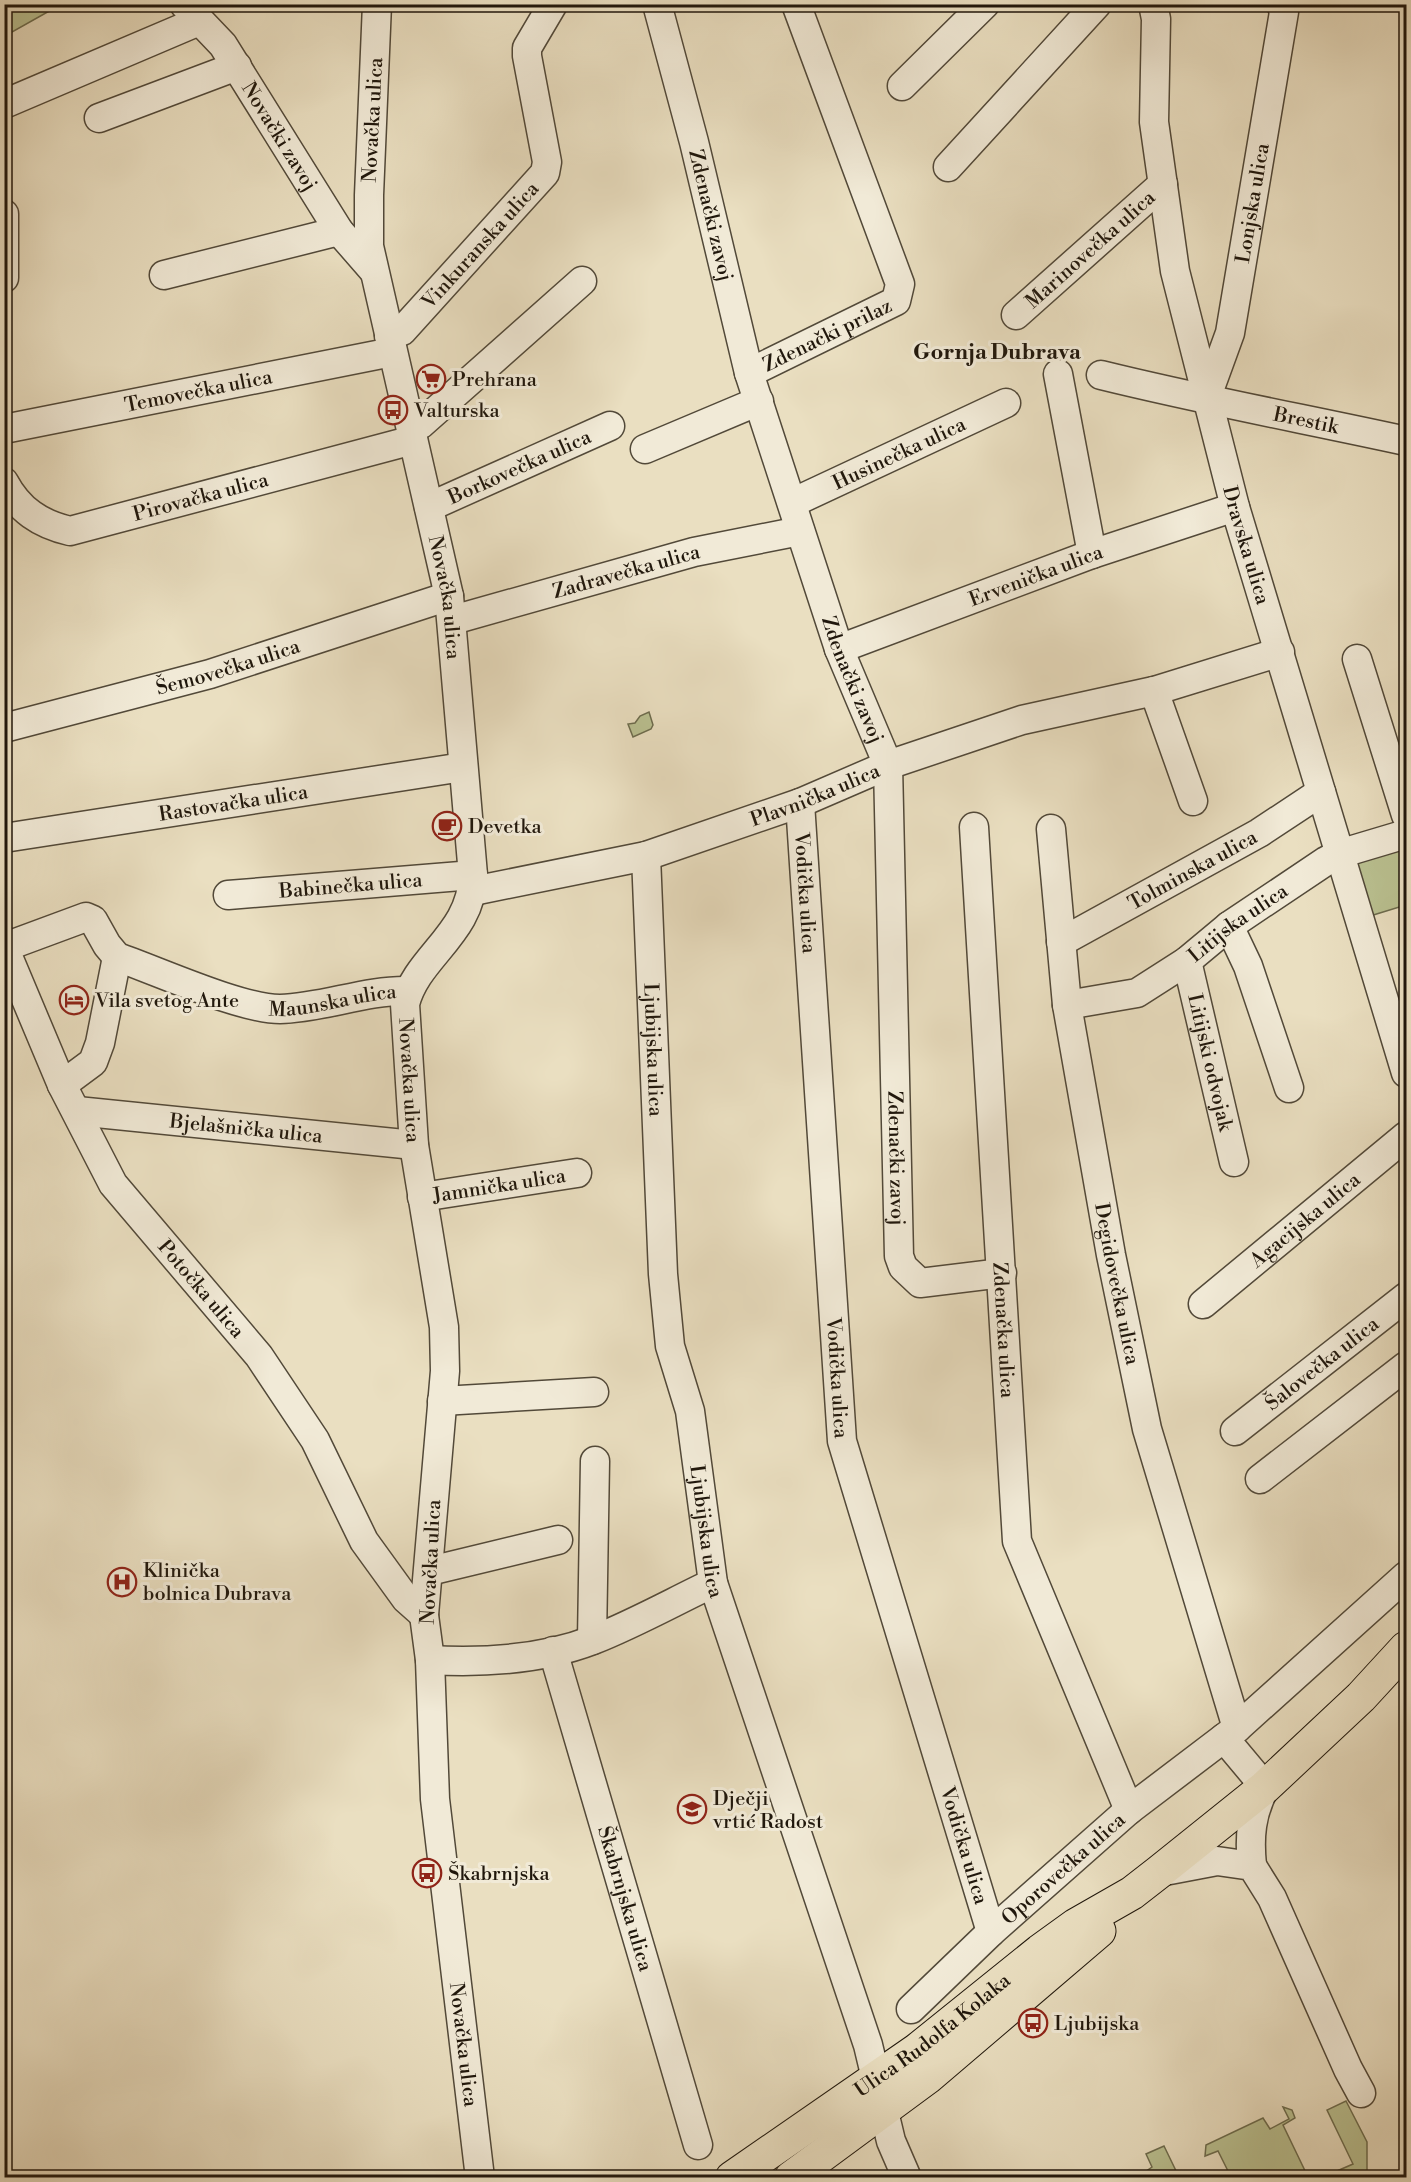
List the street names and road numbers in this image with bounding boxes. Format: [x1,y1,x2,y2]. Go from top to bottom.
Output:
street label: Novačka ulica [358,56,389,183]
street label: Novački zavoj [235,78,322,196]
street label: Lonjska ulica [1231,141,1276,265]
street label: Zdenački zavoj [682,147,738,284]
street label: Vinkuranska ulica [416,176,546,316]
street label: Marinovečka ulica [1021,185,1162,315]
street label: Zdenački prilaz [759,294,896,378]
street label: Temovečka ulica [122,365,275,419]
street label: Brestik [1270,402,1342,441]
street label: Husinečka ulica [829,412,971,496]
street label: Borkovečka ulica [444,425,596,511]
street label: Pirovačka ulica [130,468,272,528]
street label: Dravska ulica [1216,483,1275,608]
street label: Novačka ulica [422,533,465,661]
street label: Zadravečka ulica [550,540,703,605]
street label: Ervenička ulica [966,540,1107,613]
street label: Zdenački zavoj [815,613,888,747]
street label: Šemovečka ulica [153,634,304,702]
street label: Plavnička ulica [747,759,885,833]
street label: Rastovačka ulica [157,780,311,828]
street label: Tolminska ulica [1124,825,1263,917]
street label: Vodička ulica [788,831,821,955]
street label: Babinečka ulica [277,868,424,905]
street label: Litijska ulica [1184,879,1294,969]
street label: Maunska ulica [268,980,398,1023]
street label: Ljubijska ulica [637,983,668,1118]
street label: Litijski odvojak [1181,991,1238,1135]
street label: Novačka ulica [392,1017,425,1144]
street label: Zdenački zavoj [881,1091,909,1226]
street label: Bjelašnička ulica [167,1109,325,1150]
street label: Jamnička ulica [430,1164,568,1209]
street label: Agacijska ulica [1245,1167,1367,1275]
street label: Degidovečka ulica [1088,1201,1145,1368]
street label: Potočka ulica [152,1235,250,1344]
street label: Zdenačka ulica [986,1261,1019,1400]
street label: Šalovečka ulica [1260,1311,1385,1417]
street label: Vodička ulica [820,1315,853,1440]
street label: Ljubijska ulica [683,1463,728,1602]
street label: Novačka ulica [416,1498,447,1625]
street label: Vodička ulica [933,1783,993,1908]
street label: Oporovečka ulica [997,1808,1132,1931]
street label: Škabrnjska ulica [591,1823,658,1975]
street label: Ulica Rudolfa Kolaka [850,1968,1017,2104]
street label: Novačka ulica [443,1981,483,2109]

